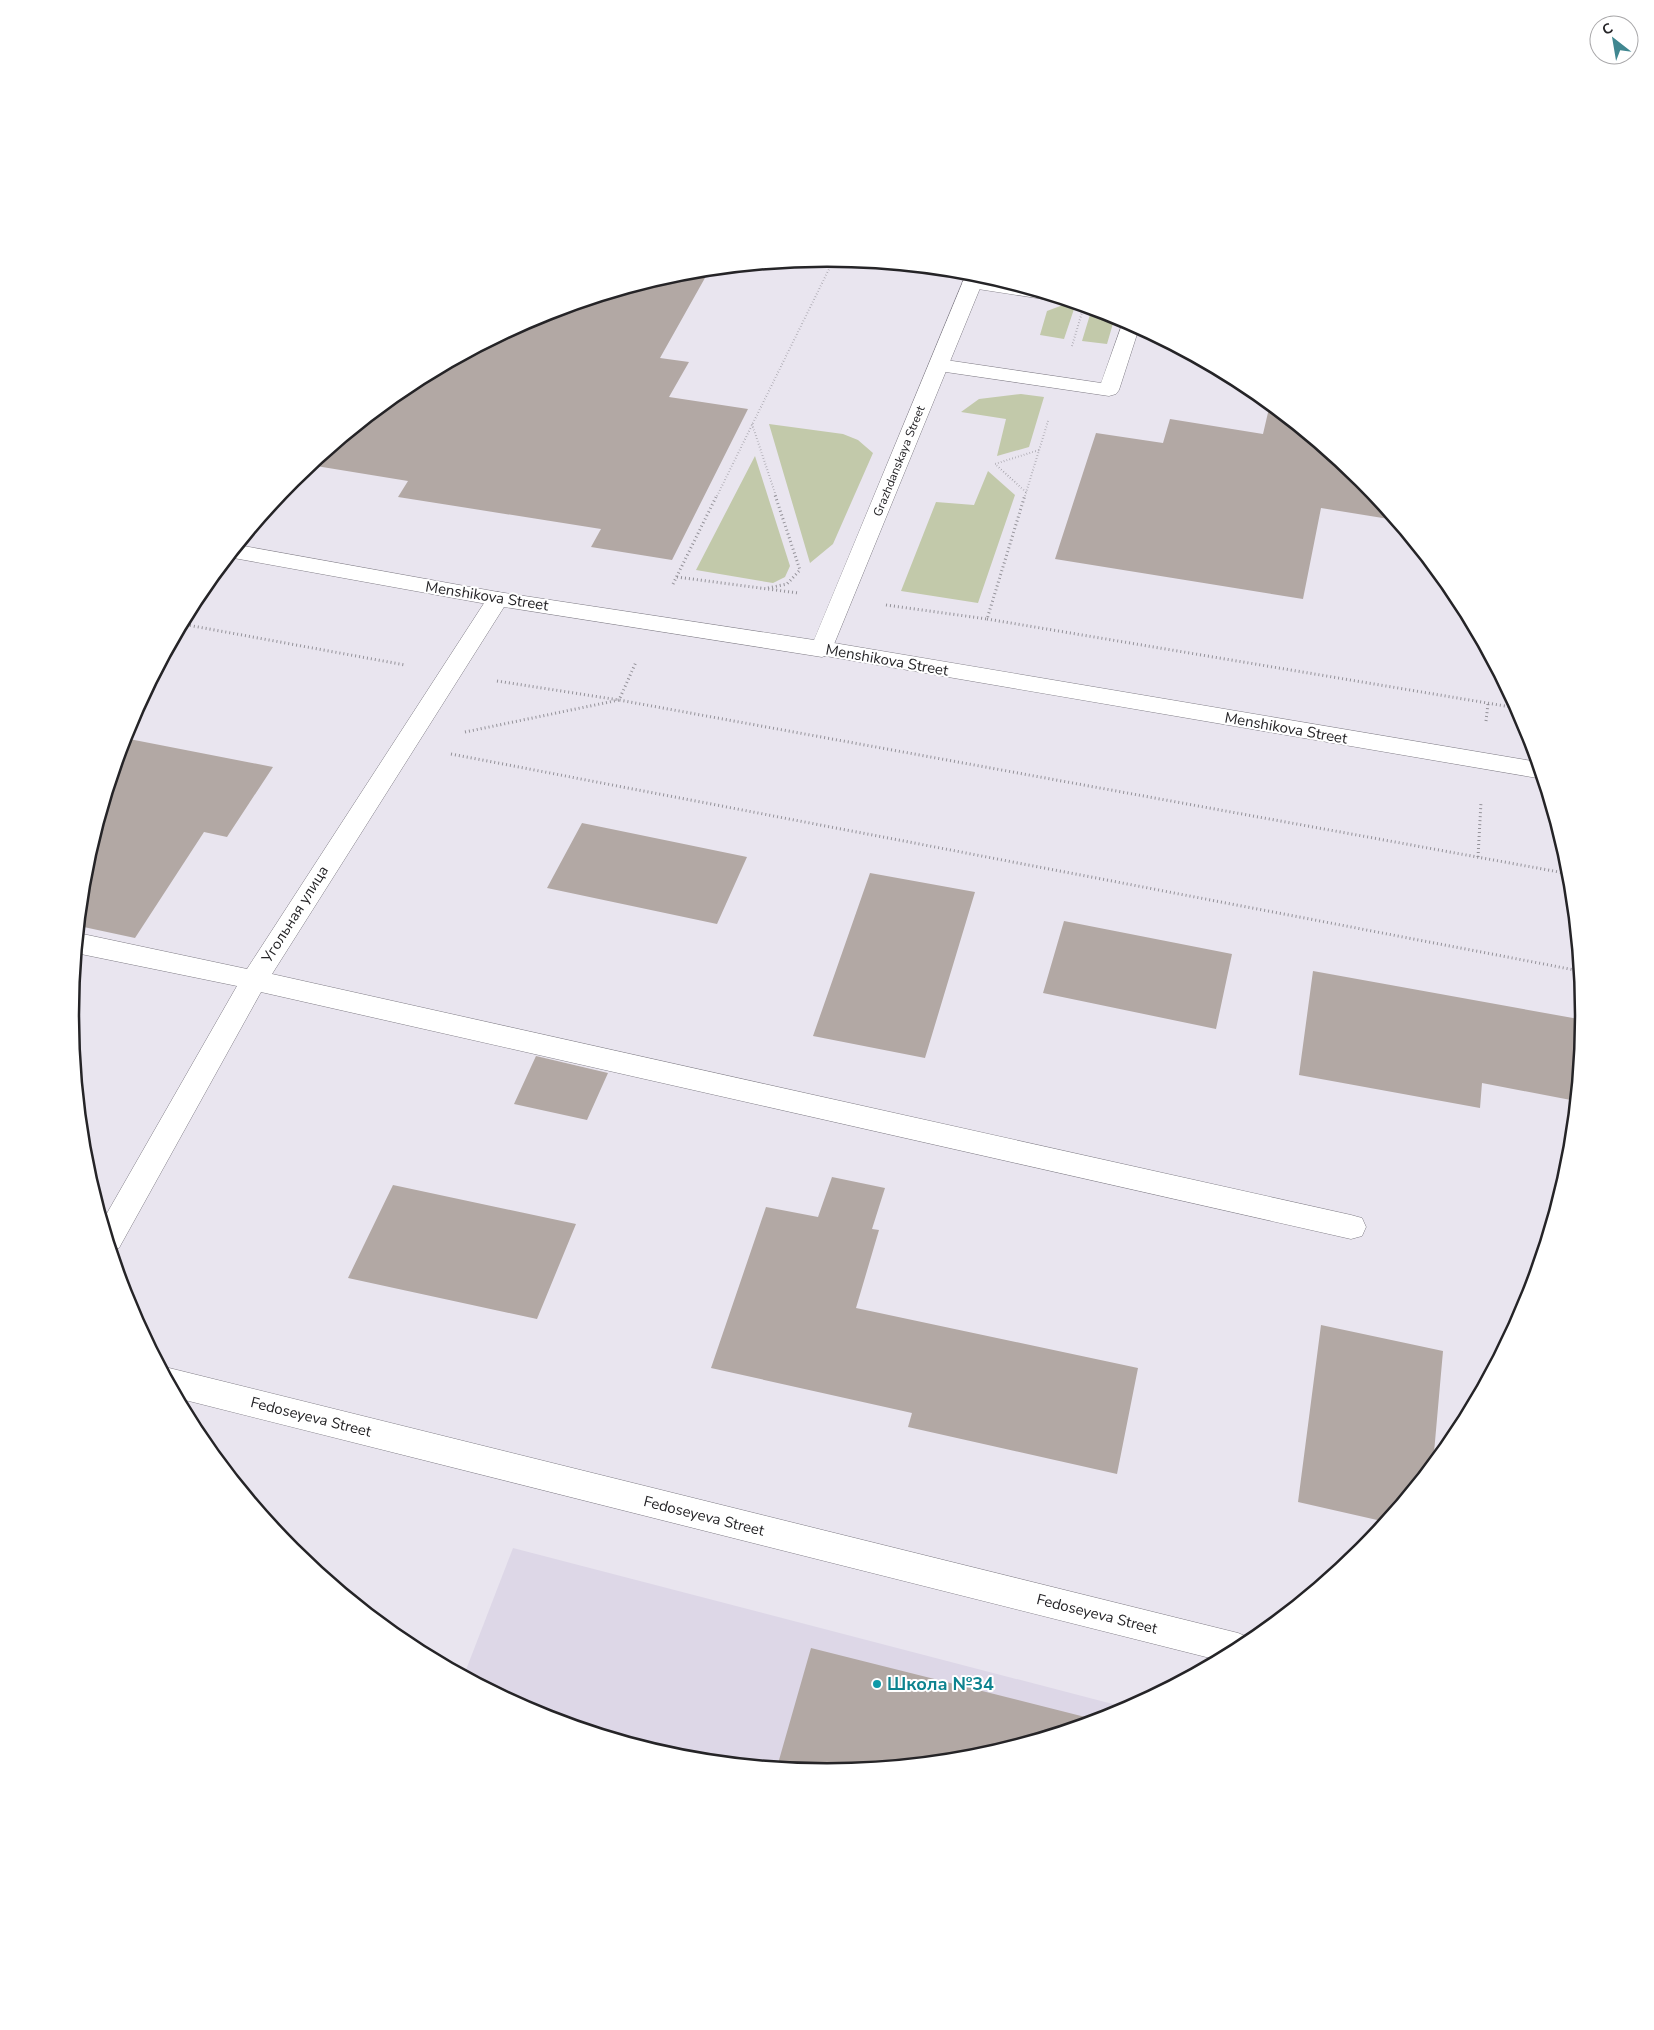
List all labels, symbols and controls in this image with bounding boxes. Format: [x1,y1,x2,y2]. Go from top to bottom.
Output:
north arrow [1589,15,1639,65]
text: С [1599,18,1617,40]
street label: Grazhdanskaya Street [869,403,929,519]
street label: Menshikova Street [424,576,551,616]
street label: Menshikova Street [824,639,951,681]
street label: Menshikova Street [1223,707,1350,749]
street label: Угольная улица [257,862,333,967]
street label: Fedoseyeva Street [248,1392,374,1442]
street label: Fedoseyeva Street [641,1491,767,1541]
street label: Fedoseyeva Street [1034,1589,1160,1639]
place label: Школа №34 [887,1672,994,1696]
marker: Школа №34 [871,1678,883,1690]

